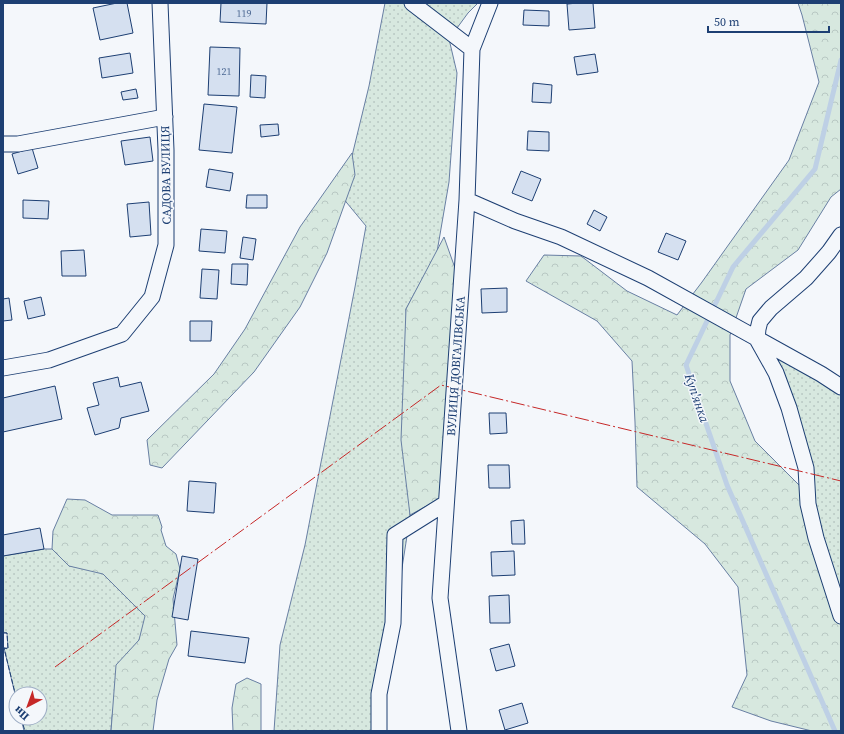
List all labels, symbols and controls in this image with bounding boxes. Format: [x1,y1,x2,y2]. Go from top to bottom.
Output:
house number: 119 [237,7,252,20]
scale bar [708,8,829,34]
text: 50 m [714,14,740,30]
house number: 121 [217,65,232,78]
street label: САДОВА ВУЛИЦЯ [157,125,175,225]
street label: ВУЛИЦЯ ДОВГАЛІВСЬКА [443,296,469,436]
water label: Куп'янка [680,370,713,425]
north arrow [8,686,48,726]
text: Пн [11,702,32,724]

